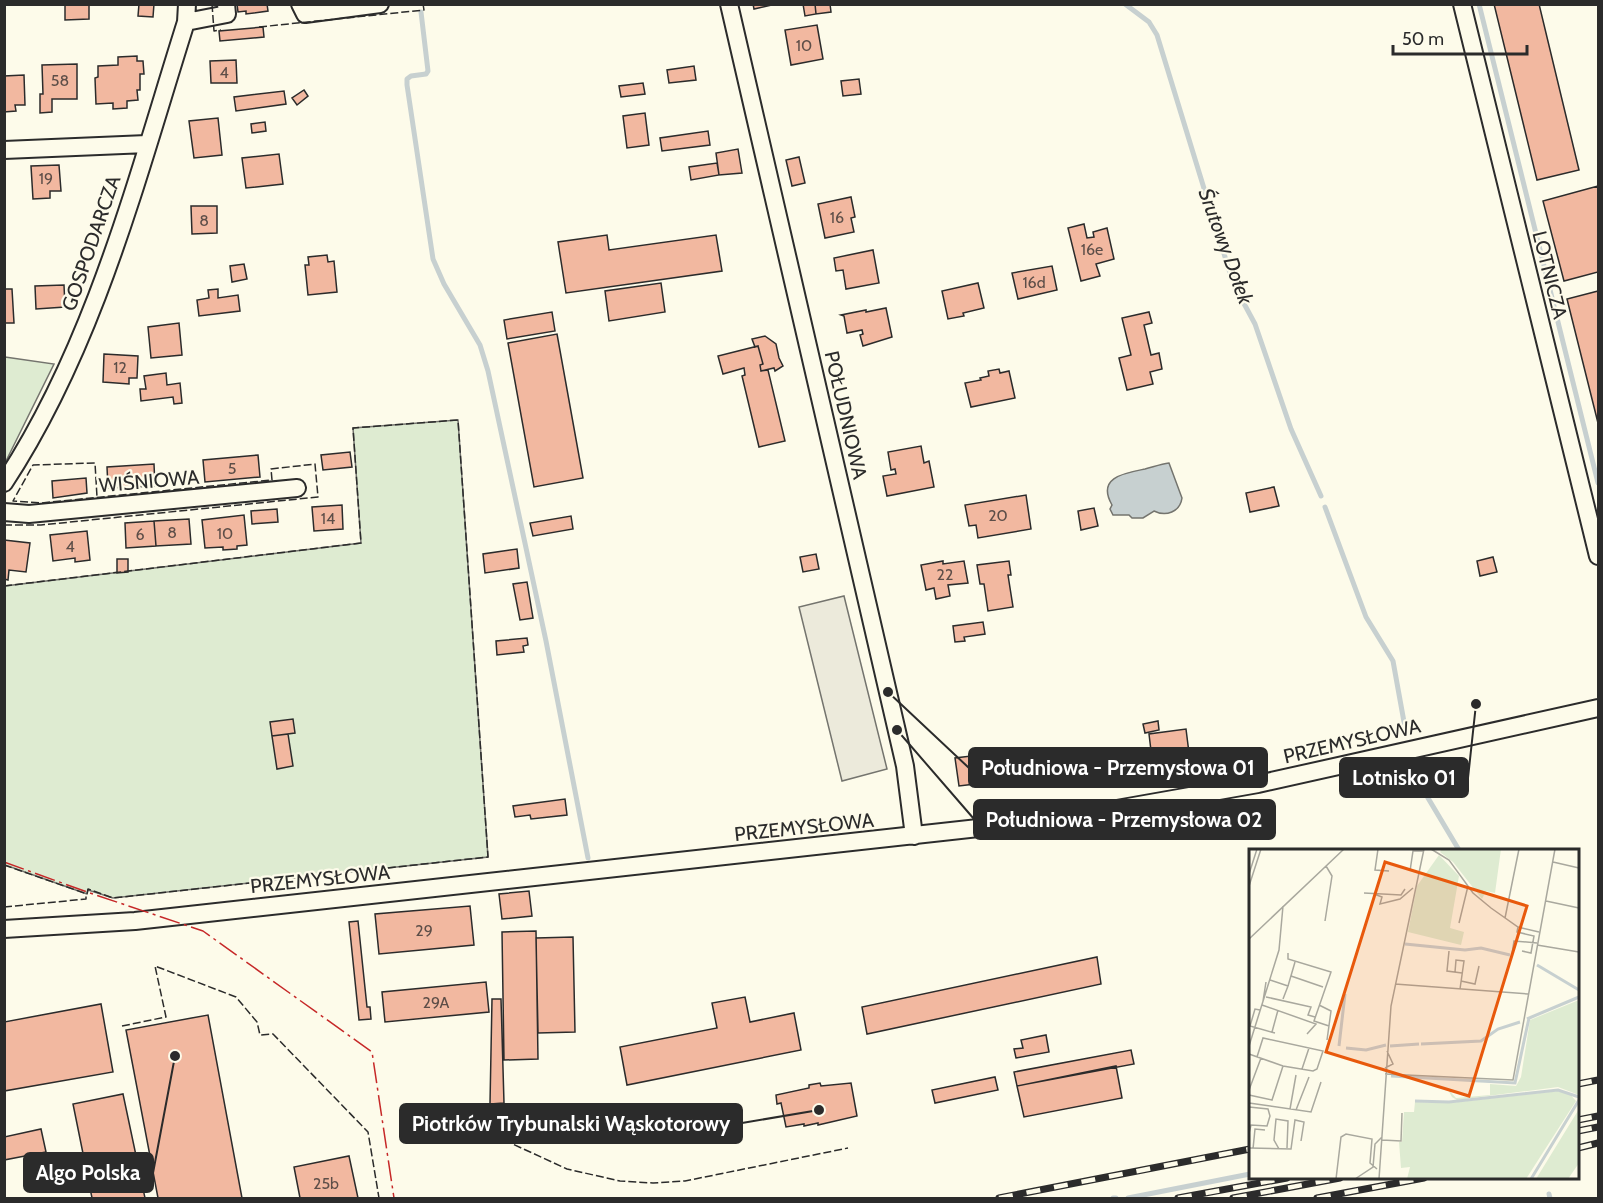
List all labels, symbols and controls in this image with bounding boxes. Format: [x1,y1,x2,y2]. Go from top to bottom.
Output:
scale bar [1393,18,1526,56]
text: 50 m [1402,28,1444,50]
house number: 10 [796,36,812,55]
house number: 4 [219,63,229,82]
house number: 58 [51,71,69,90]
house number: 19 [39,169,53,188]
street label: GOSPODARCZA [57,171,126,314]
water label: Śrutowy Dołek [1193,185,1259,308]
house number: 16 [830,208,844,227]
house number: 8 [199,211,209,230]
street label: LOTNICZA [1527,228,1573,322]
house number: 16e [1081,240,1103,259]
house number: 16d [1022,273,1046,292]
street label: POŁUDNIOWA [820,349,873,482]
house number: 12 [113,358,127,377]
house number: 5 [228,459,236,478]
street label: WIŚNIOWA [98,465,201,497]
house number: 20 [988,506,1008,525]
house number: 14 [321,509,335,528]
house number: 8 [167,523,177,542]
house number: 10 [217,524,233,543]
house number: 6 [135,525,145,544]
house number: 4 [65,537,75,556]
house number: 22 [937,565,953,584]
street label: PRZEMYSŁOWA [1281,713,1424,768]
callout: Południowa - Przemysłowa 01 [969,748,1267,787]
text: Południowa - Przemysłowa 01 [981,755,1255,780]
callout: Lotnisko 01 [1340,758,1468,797]
text: Lotnisko 01 [1352,765,1456,790]
callout: Południowa - Przemysłowa 02 [974,800,1275,839]
text: Południowa - Przemysłowa 02 [986,807,1262,832]
street label: PRZEMYSŁOWA [733,808,876,846]
inset map [1249,849,1579,1179]
street label: PRZEMYSŁOWA [249,860,392,898]
house number: 29 [415,921,433,940]
house number: 29A [423,993,450,1012]
callout: Piotrków Trybunalski Wąskotorowy [400,1104,742,1143]
text: Piotrków Trybunalski Wąskotorowy [412,1111,731,1136]
callout: Algo Polska [24,1153,153,1192]
text: Algo Polska [36,1160,141,1185]
house number: 25b [313,1174,339,1193]

